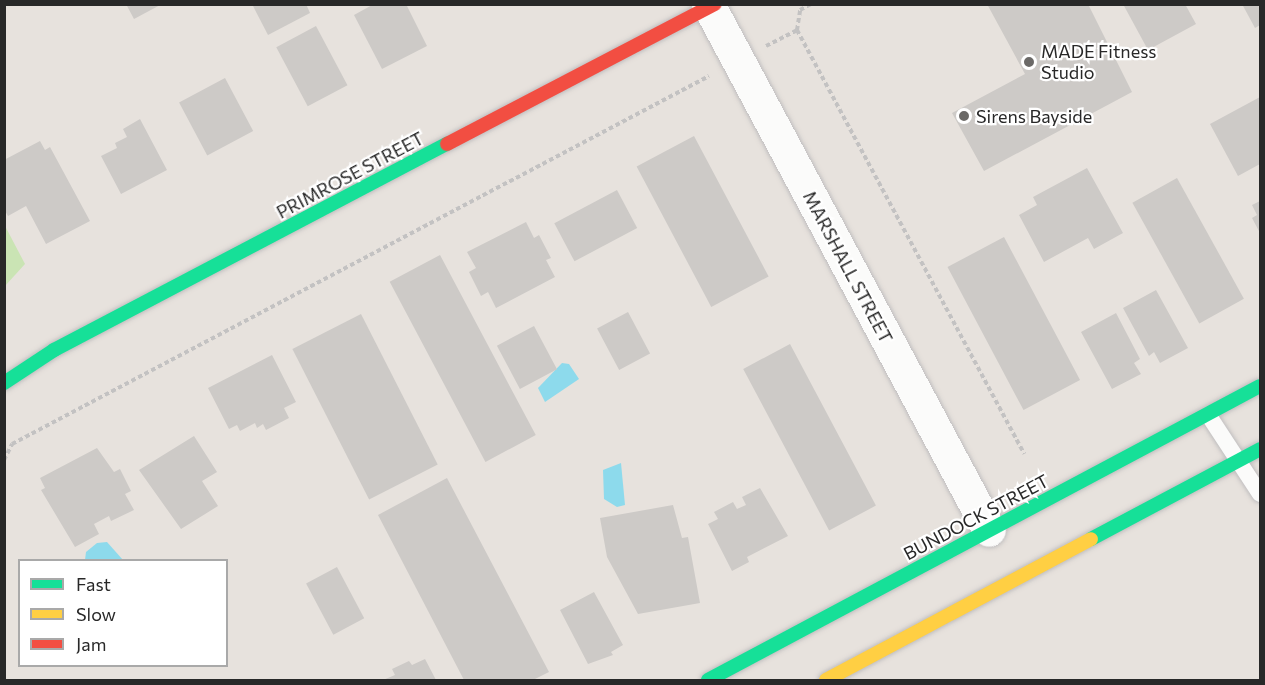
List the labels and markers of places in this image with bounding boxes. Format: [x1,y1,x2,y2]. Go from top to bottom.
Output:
place label: MADE Fitness Studio [1041,41,1157,84]
marker: MADE Fitness Studio [1022,55,1036,69]
place label: Sirens Bayside [976,105,1092,127]
marker: Sirens Bayside [957,109,971,123]

